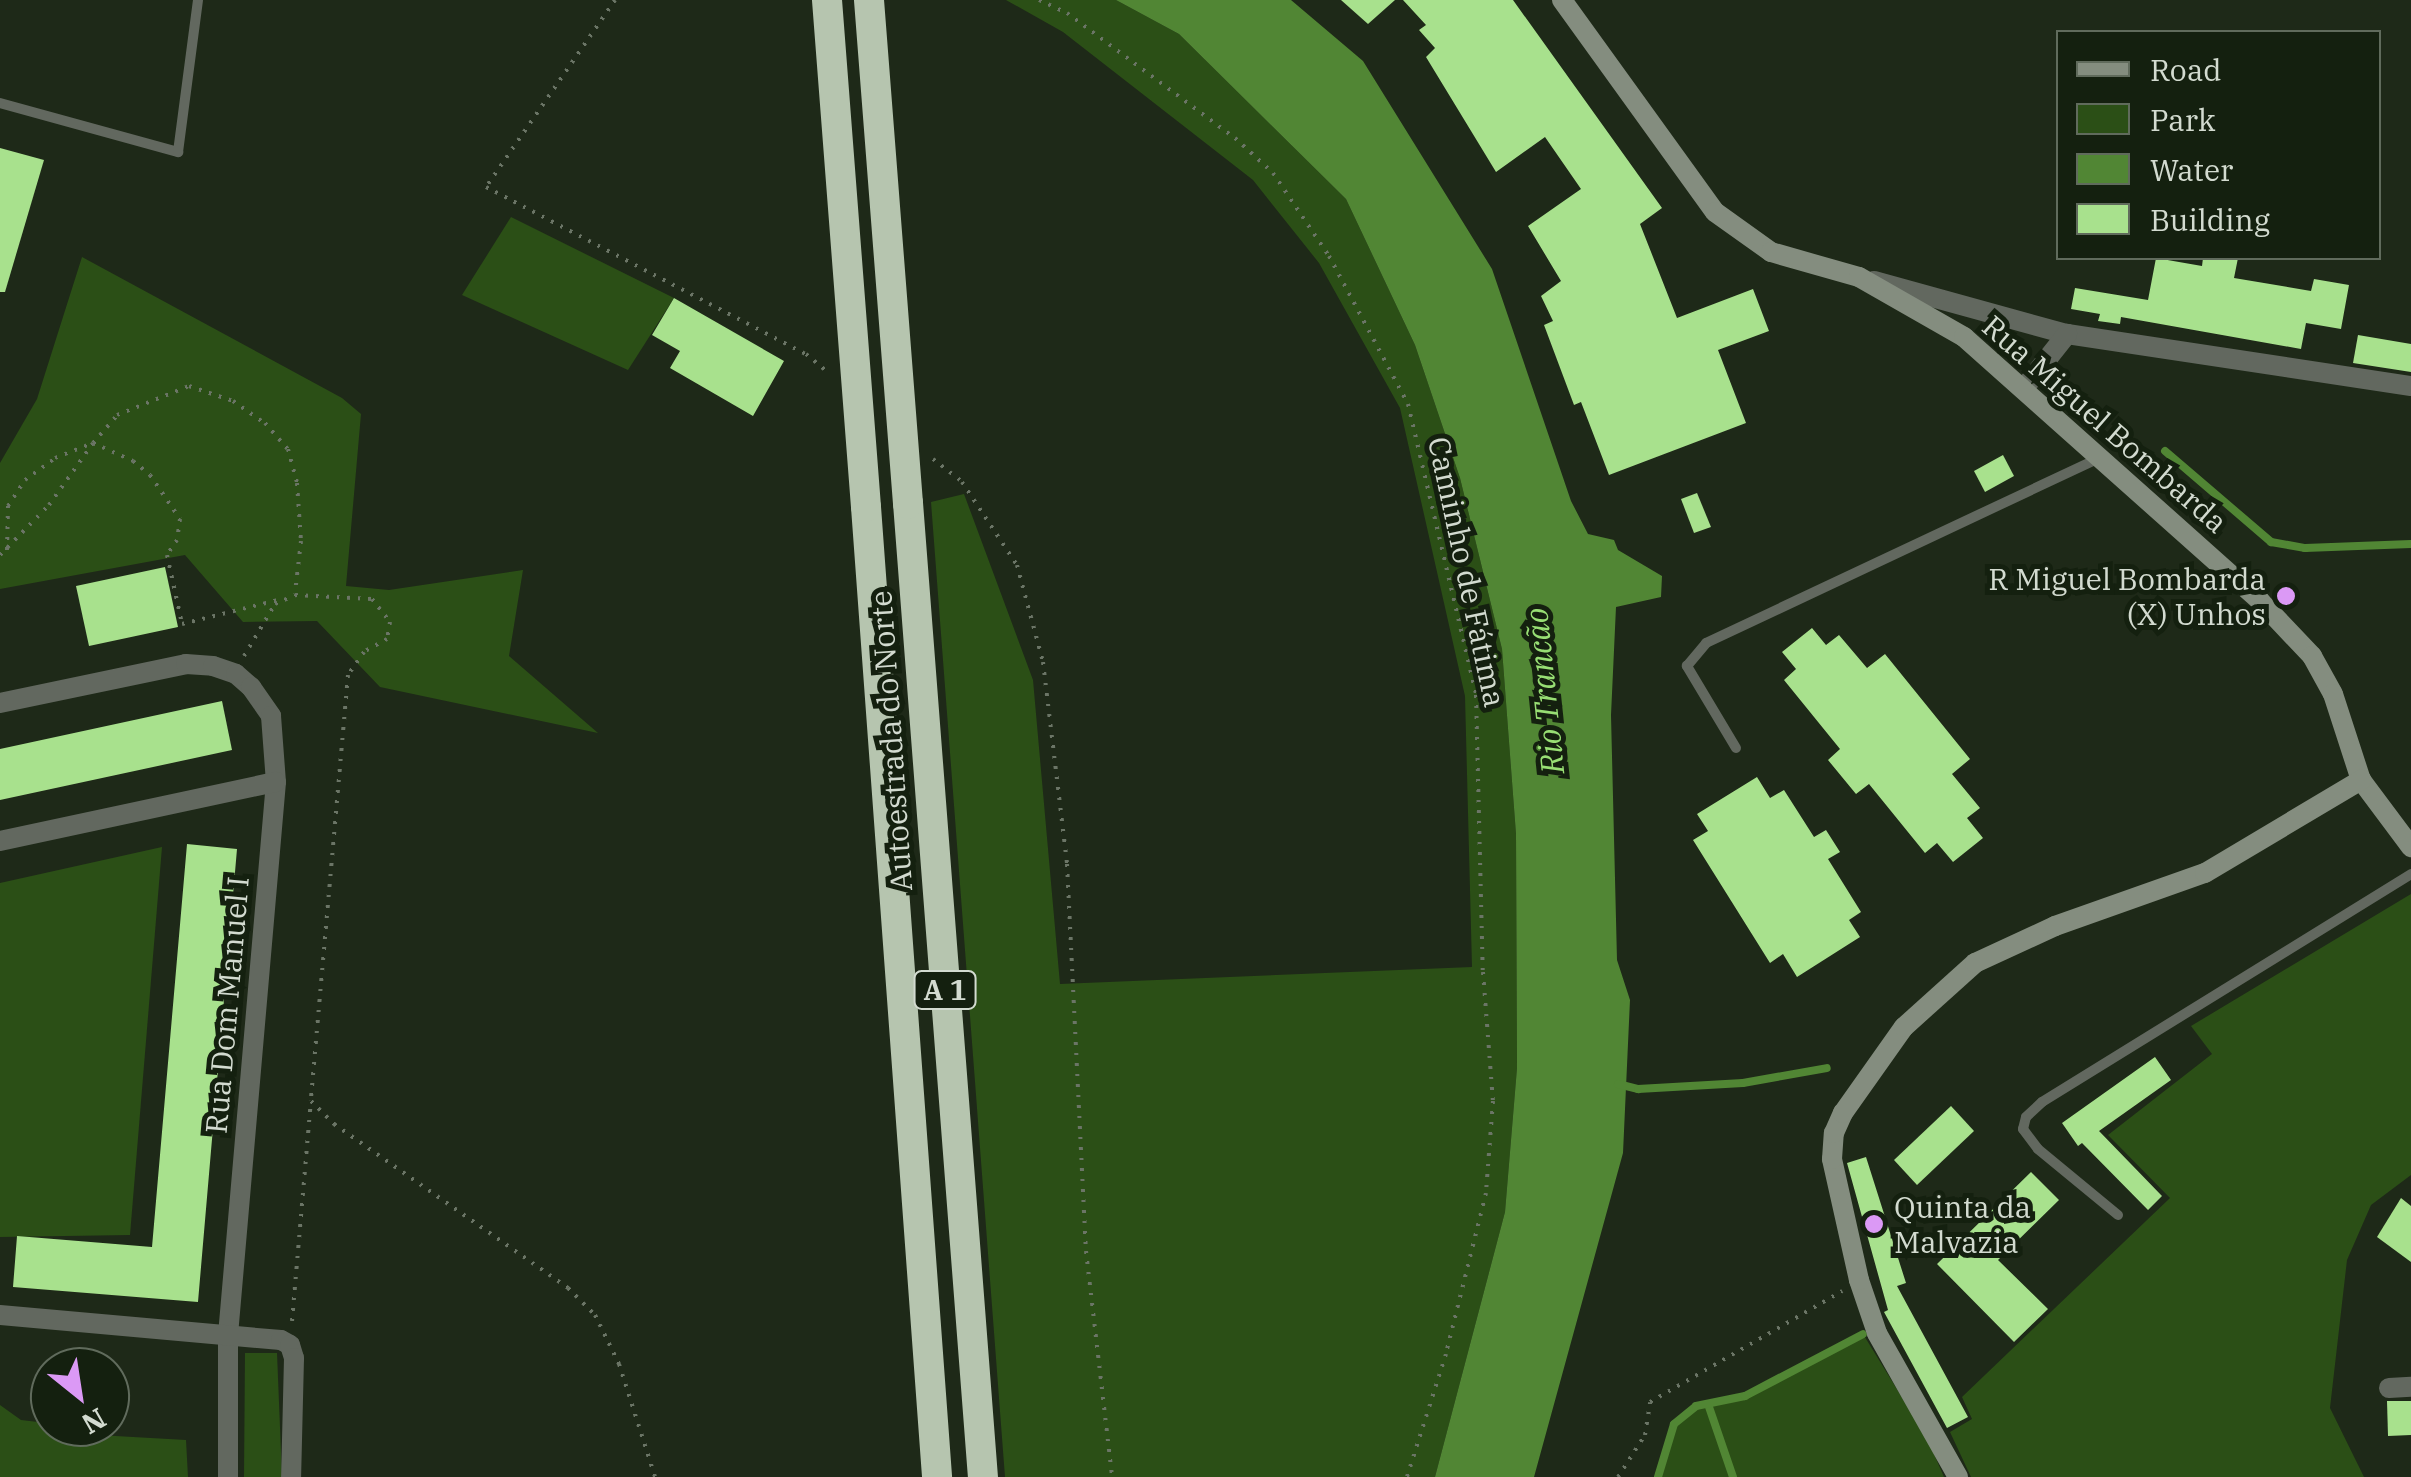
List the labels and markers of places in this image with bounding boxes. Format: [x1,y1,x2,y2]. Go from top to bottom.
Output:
place label: R Miguel Bombarda (X) Unhos [1988,561,2266,632]
marker: R Miguel Bombarda (X) Unhos [2275,585,2297,607]
place label: Quinta da Malvazia [1894,1189,2031,1260]
marker: Quinta da Malvazia [1863,1213,1885,1235]

